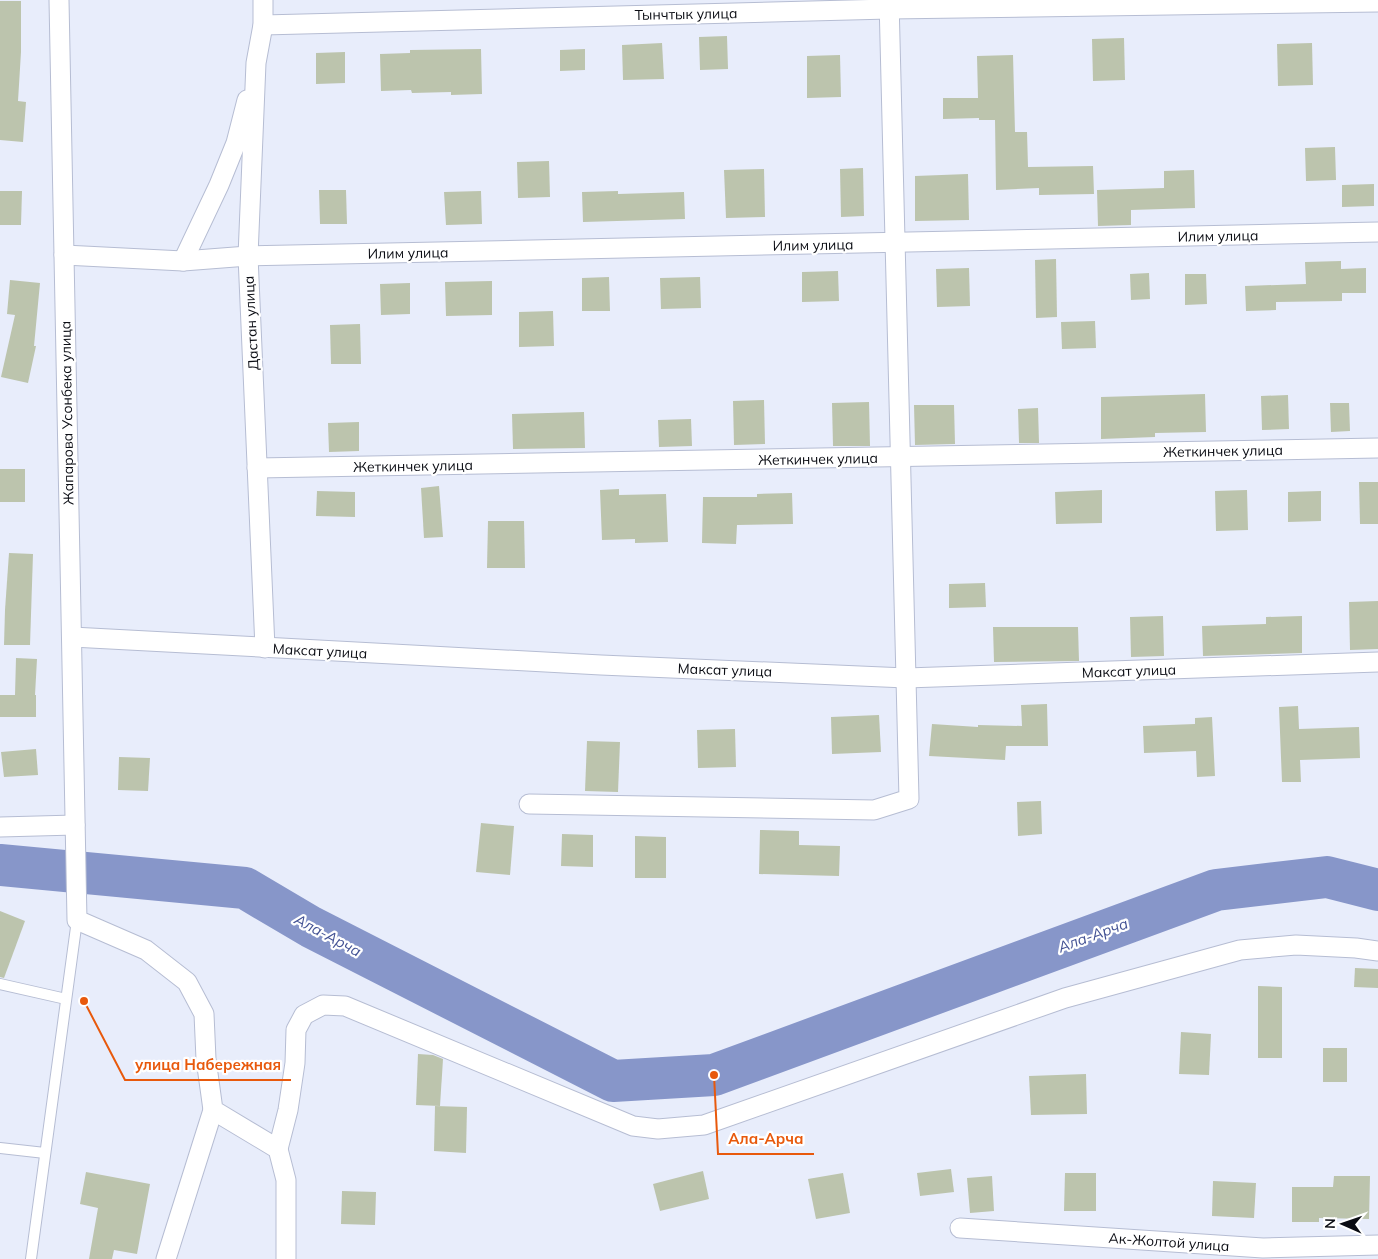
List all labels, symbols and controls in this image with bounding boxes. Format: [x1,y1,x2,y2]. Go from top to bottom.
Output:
street label: Тынчтык улица [634,4,738,24]
street label: Илим улица [1177,226,1259,246]
street label: Илим улица [772,235,854,255]
street label: Илим улица [367,243,449,263]
street label: Дастан улица [240,275,262,371]
street label: Жапарова Усонбека улица [56,321,78,505]
street label: Жеткинчек улица [1163,441,1283,461]
street label: Жеткинчек улица [758,449,878,469]
street label: Жеткинчек улица [353,456,473,476]
street label: Максат улица [272,640,368,662]
street label: Максат улица [677,659,773,681]
street label: Максат улица [1081,660,1177,682]
water label: Ала-Арча [290,909,365,961]
water label: Ала-Арча [1055,914,1131,957]
callout: улица Набережная [125,1050,291,1080]
text: улица Набережная [135,1055,281,1074]
callout: Ала-Арча [718,1124,814,1154]
text: Ала-Арча [728,1129,804,1148]
north arrow [1318,1199,1368,1249]
text: N [1321,1218,1339,1229]
street label: Ак-Жолтой улица [1108,1229,1230,1255]

